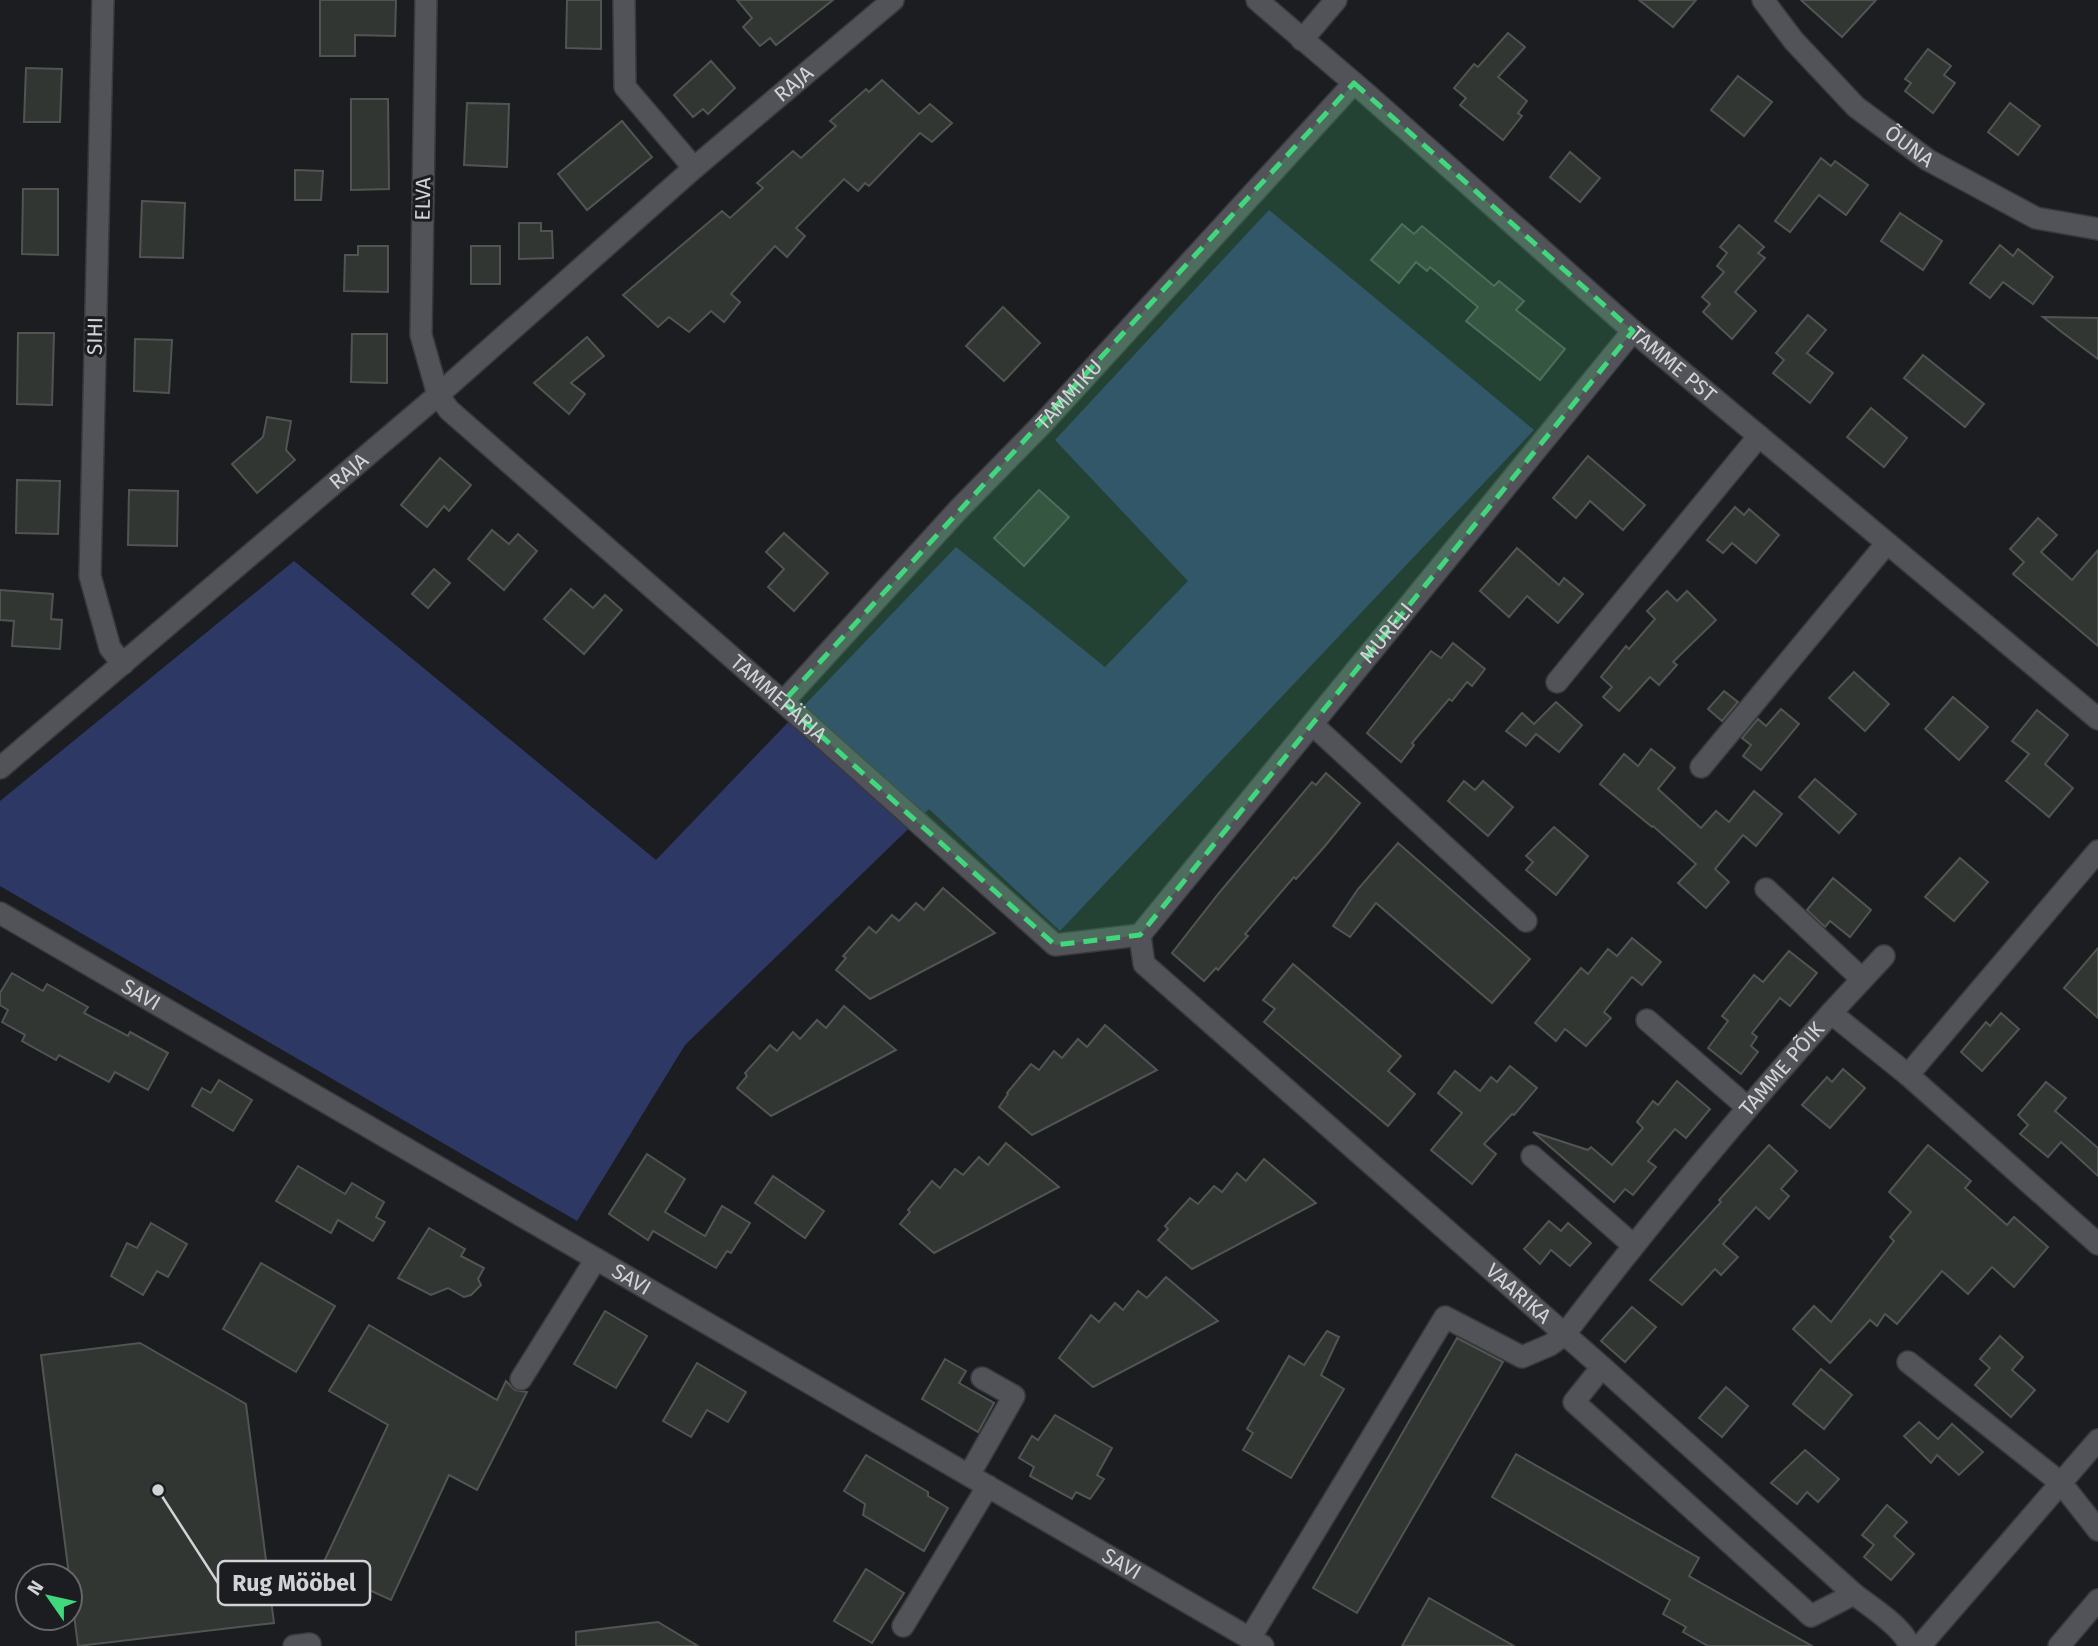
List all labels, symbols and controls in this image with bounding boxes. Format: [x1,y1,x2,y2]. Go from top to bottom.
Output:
street label: RAJA [769,60,819,108]
street label: ÕUNA [1879,119,1939,173]
street label: ELVA [410,177,436,221]
street label: SIHI [82,317,108,355]
street label: TAMME PST [1624,321,1722,408]
street label: TAMMIKU [1030,354,1108,436]
street label: RAJA [324,447,374,495]
street label: MURELI [1354,597,1419,669]
street label: TAMMEPÄRJA [725,649,832,748]
street label: SAVI [117,973,165,1016]
street label: TAMME PÕIK [1734,1016,1830,1121]
street label: SAVI [607,1258,656,1301]
street label: VAARIKA [1480,1258,1557,1329]
street label: SAVI [1098,1543,1146,1586]
callout: Rug Mööbel [218,1561,370,1605]
north arrow [14,1562,84,1632]
text: Rug Mööbel [232,1569,356,1597]
text: N [22,1576,48,1599]

